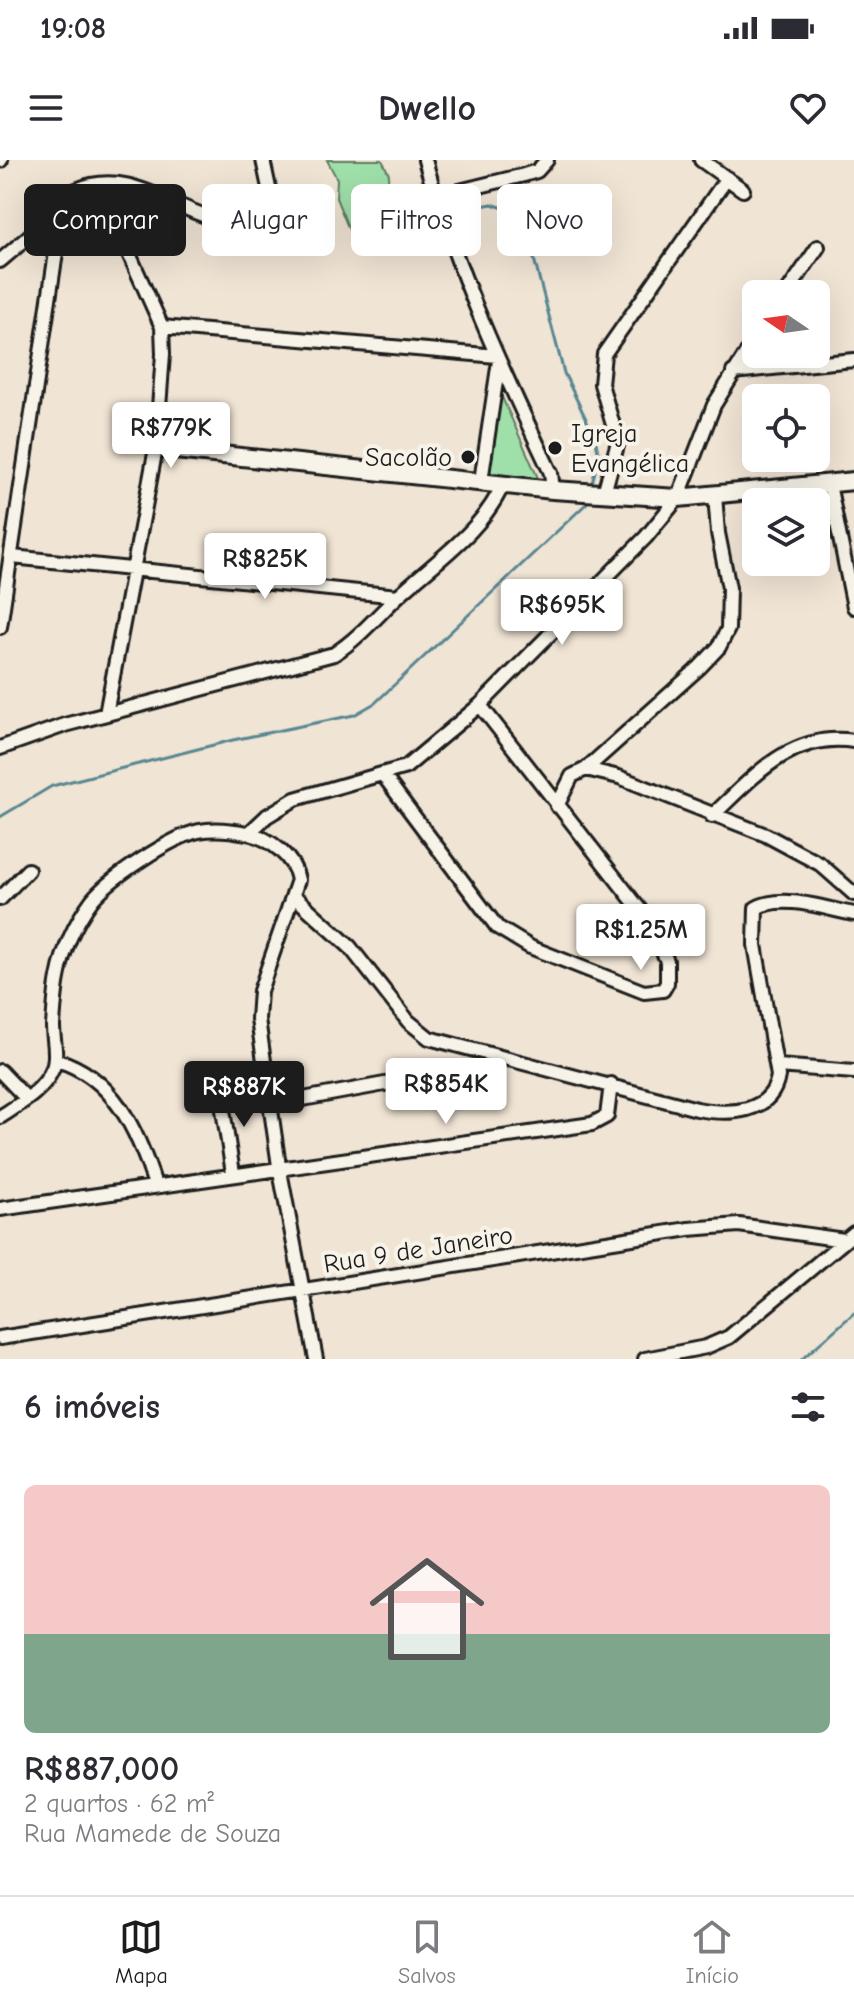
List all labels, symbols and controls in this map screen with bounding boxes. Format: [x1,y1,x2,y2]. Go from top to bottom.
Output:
text: 19:08 [40,11,106,46]
icon: menu [24,86,68,130]
icon: heart [786,86,830,130]
text: Dwello [378,88,476,129]
chip: Comprar [24,184,186,256]
chip: Alugar [202,184,335,256]
chip: Filtros [351,184,481,256]
chip: Novo [497,184,612,256]
north arrow [742,280,830,368]
map controls [742,280,830,576]
button: locate [742,384,830,472]
pin: R$779K [106,402,236,470]
text: R$779K [130,413,212,443]
place label: Igreja Evangélica [571,419,689,479]
marker: Igreja Evangélica [546,439,564,457]
place label: Sacolão [365,443,452,473]
marker: Sacolão [459,448,477,466]
button: layers [742,488,830,576]
pin: R$825K [200,533,330,601]
text: R$825K [222,544,308,574]
pin: R$695K [497,579,627,647]
text: R$695K [519,590,605,620]
pin: R$1.25M [567,904,715,972]
text: R$1.25M [594,915,688,945]
pin: R$854K [381,1058,511,1126]
pin: R$887K [179,1061,309,1129]
text: R$854K [404,1069,488,1099]
text: R$887K [202,1072,286,1102]
street label: Rua 9 de Janeiro [321,1220,515,1280]
icon: filters [786,1385,830,1429]
text: 6 imóveis [24,1387,160,1427]
icon: home [355,1537,499,1681]
text: R$887,000 [24,1749,179,1789]
text: 2 quartos · 62 m² [24,1789,214,1819]
text: Rua Mamede de Souza [24,1819,281,1849]
tab: Mapa [115,1915,168,1989]
tab: Salvos [398,1915,456,1989]
tab: Início [686,1915,739,1989]

